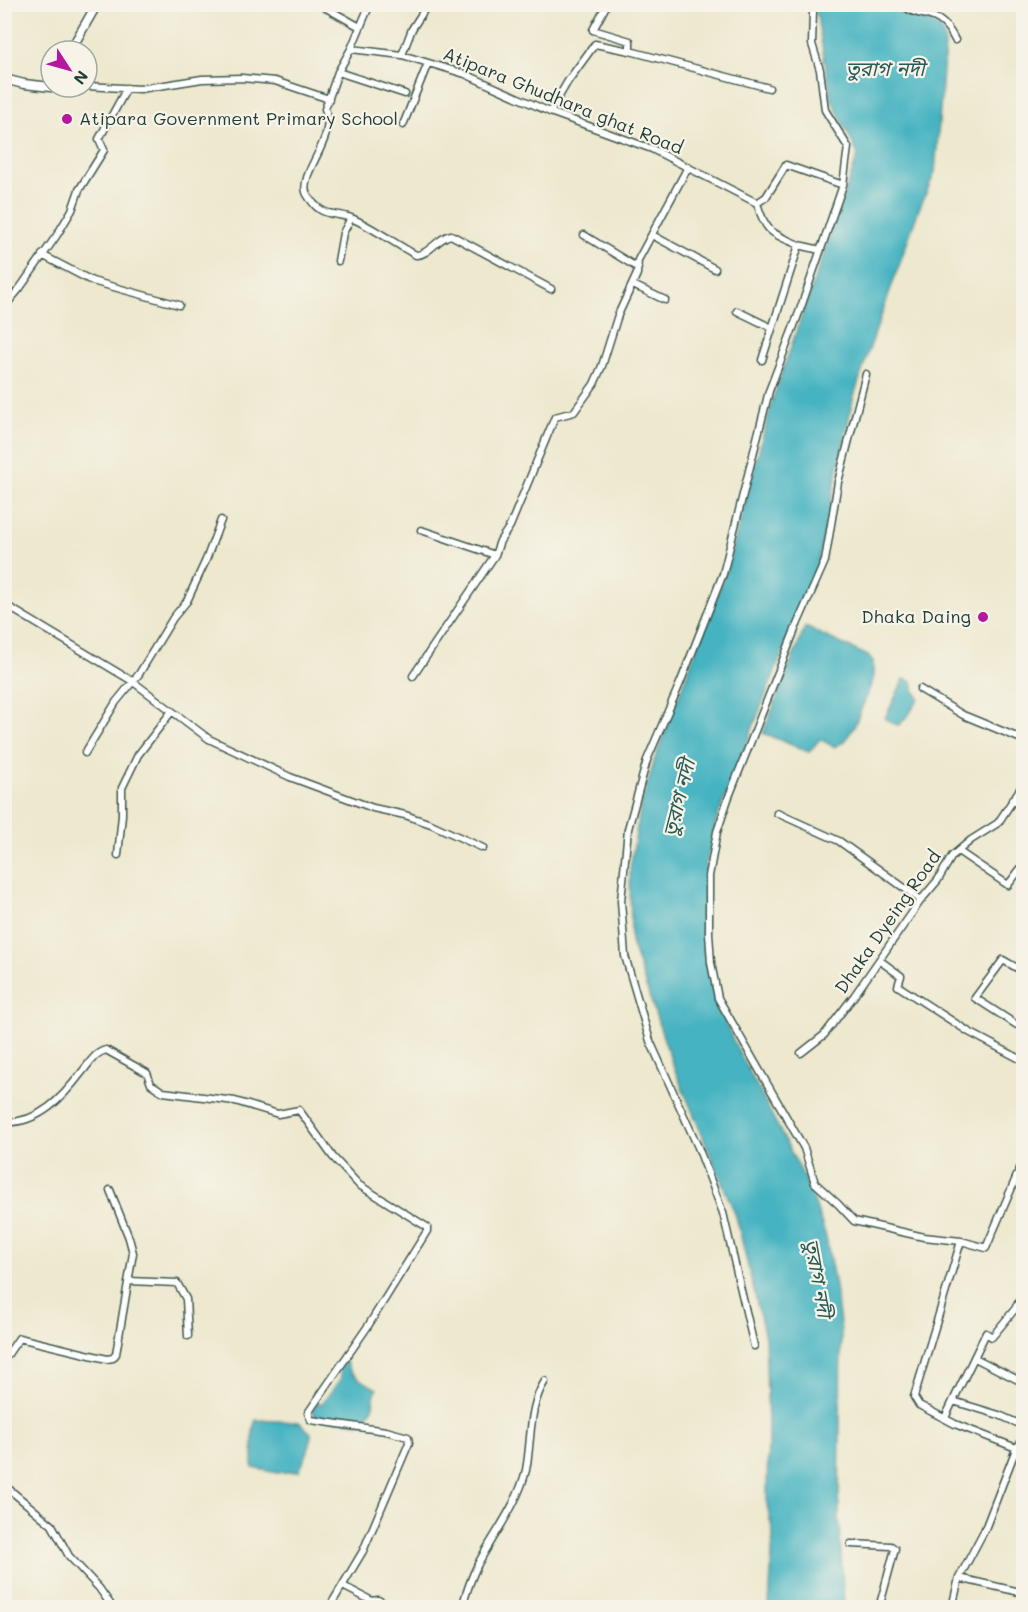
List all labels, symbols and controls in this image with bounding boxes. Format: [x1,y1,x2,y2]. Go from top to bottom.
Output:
north arrow [39,39,99,99]
street label: Atipara Ghudhara ghat Road [440,41,687,159]
water label: তুরাগ নদী [845,55,928,81]
text: N [69,67,94,89]
place label: Atipara Government Primary School [79,106,398,130]
marker: Atipara Government Primary School [60,112,74,126]
place label: Dhaka Daing [861,604,971,628]
marker: Dhaka Daing [976,610,990,624]
water label: তুরাগ নদী [656,753,701,839]
street label: Dhaka Dyeing Road [829,845,946,998]
water label: তুরাগ নদী [799,1237,839,1323]

